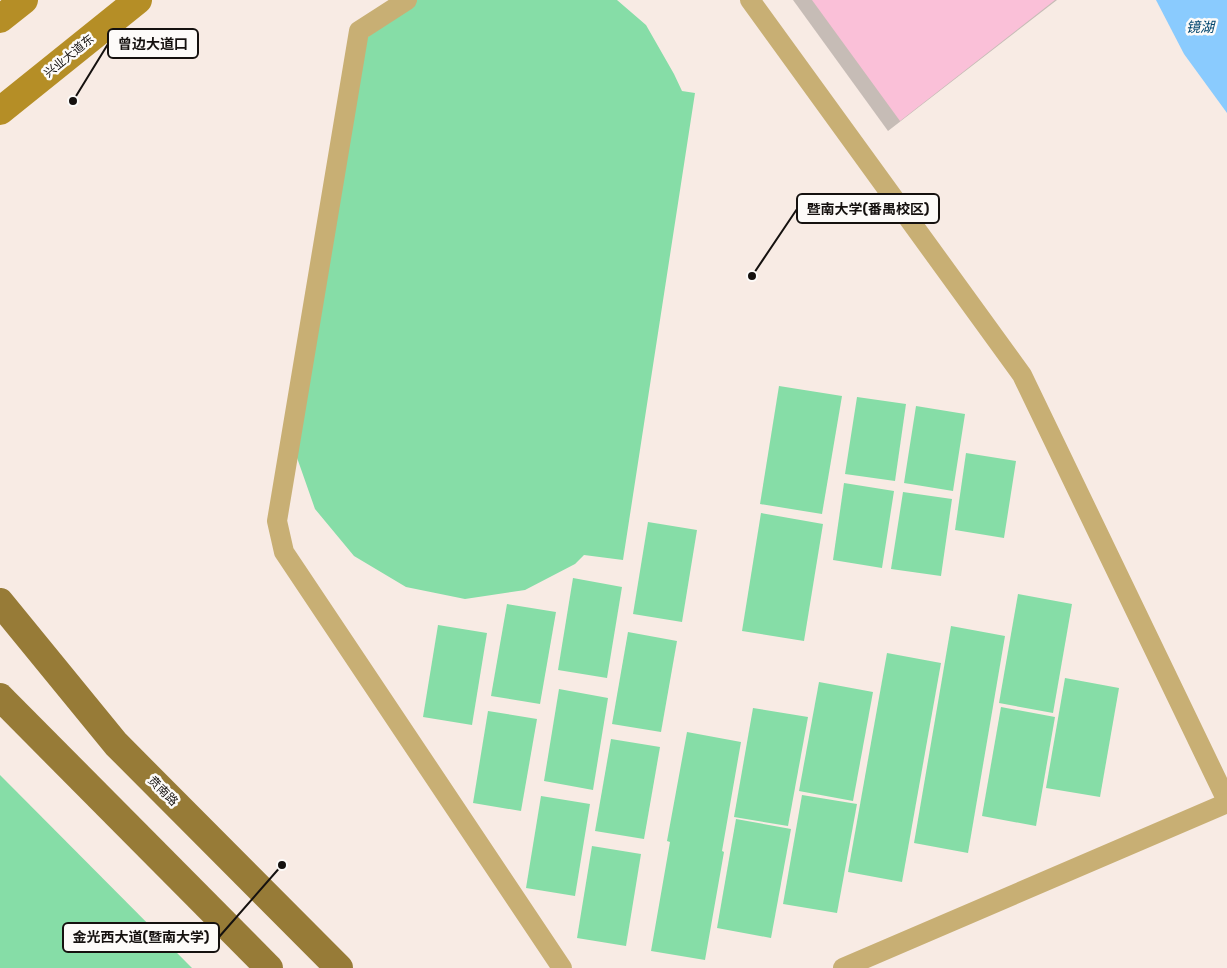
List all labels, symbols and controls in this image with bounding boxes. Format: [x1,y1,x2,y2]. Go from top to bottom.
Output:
water label: 镜湖 [1186,19,1216,36]
callout: 曾边大道口 [108,29,198,58]
street label: 兴业大道东 [41,32,97,80]
text: 曾边大道口 [118,36,188,53]
callout: 暨南大学(番禺校区) [797,194,939,223]
text: 暨南大学(番禺校区) [807,201,929,218]
street label: 贲南路 [145,773,181,809]
callout: 金光西大道(暨南大学) [63,923,219,952]
text: 金光西大道(暨南大学) [73,929,209,946]

